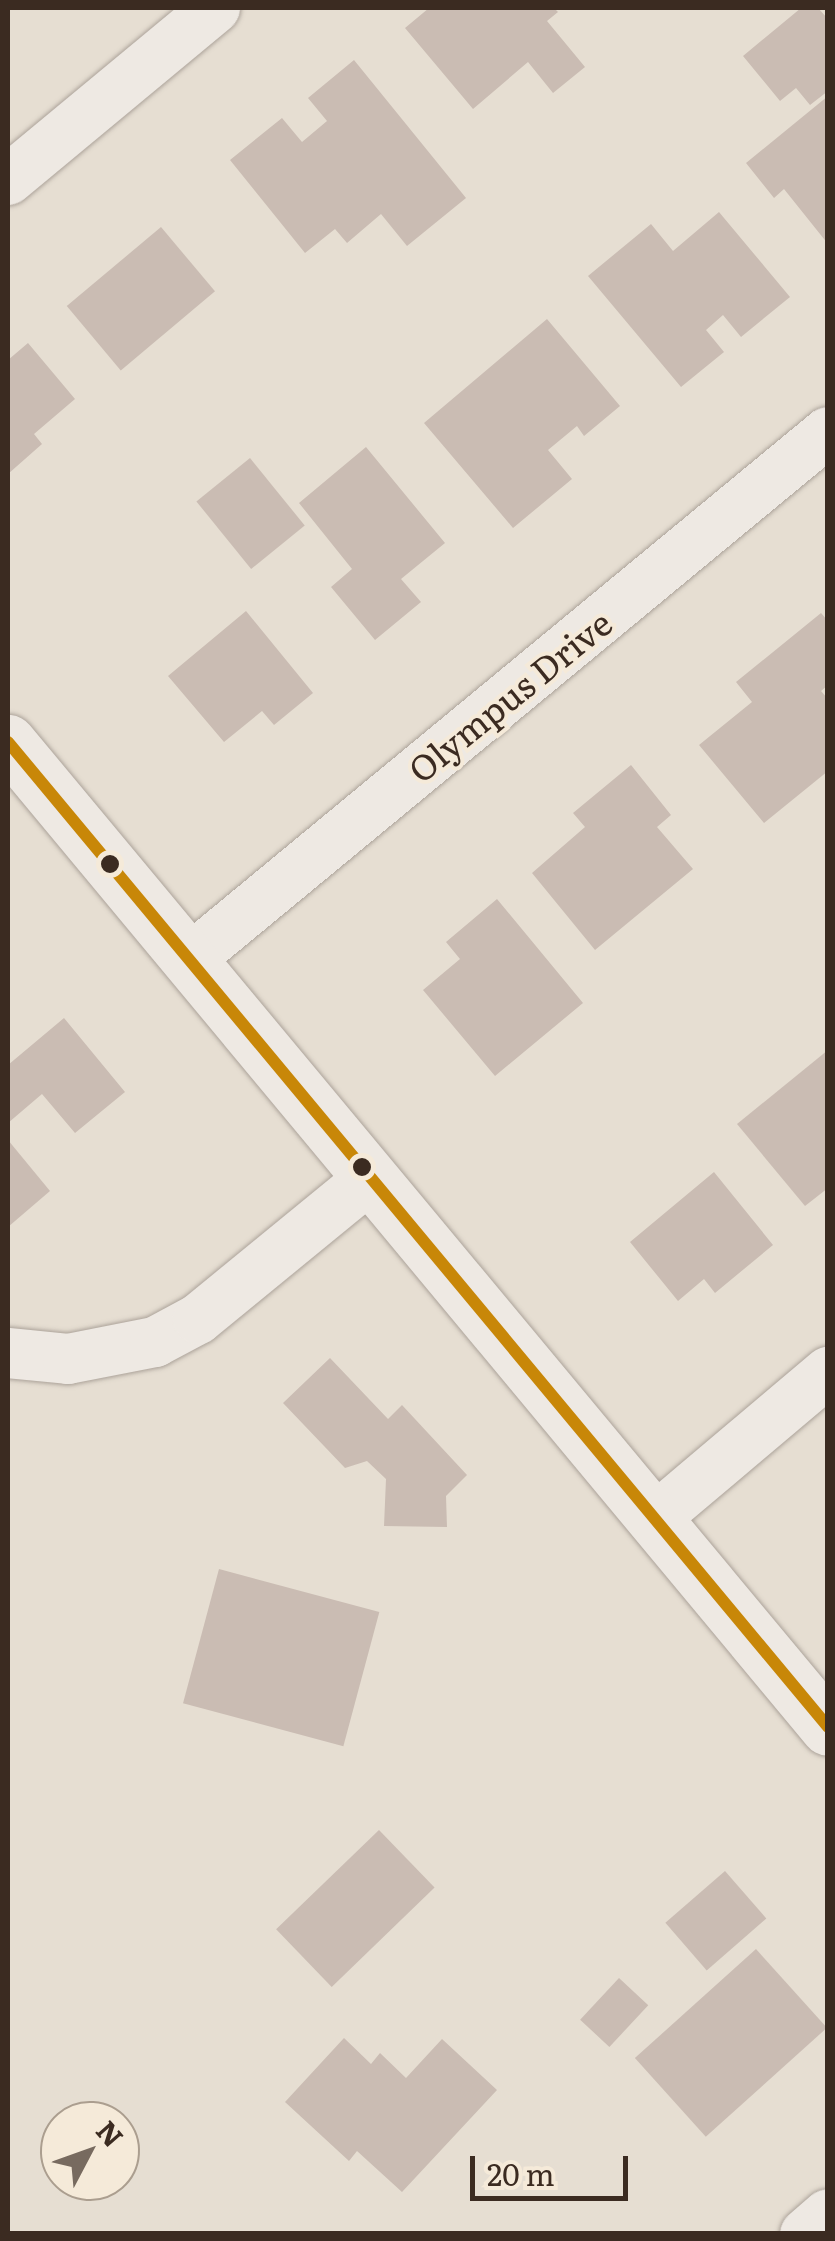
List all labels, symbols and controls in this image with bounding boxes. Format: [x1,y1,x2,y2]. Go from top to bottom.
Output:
street label: Olympus Drive [399,600,619,790]
unlabelled marker [100,854,120,874]
unlabelled marker [352,1157,372,1177]
north arrow [40,2101,140,2201]
text: N [88,2110,135,2155]
scale bar [475,2136,632,2198]
text: 20 m [487,2151,555,2195]

